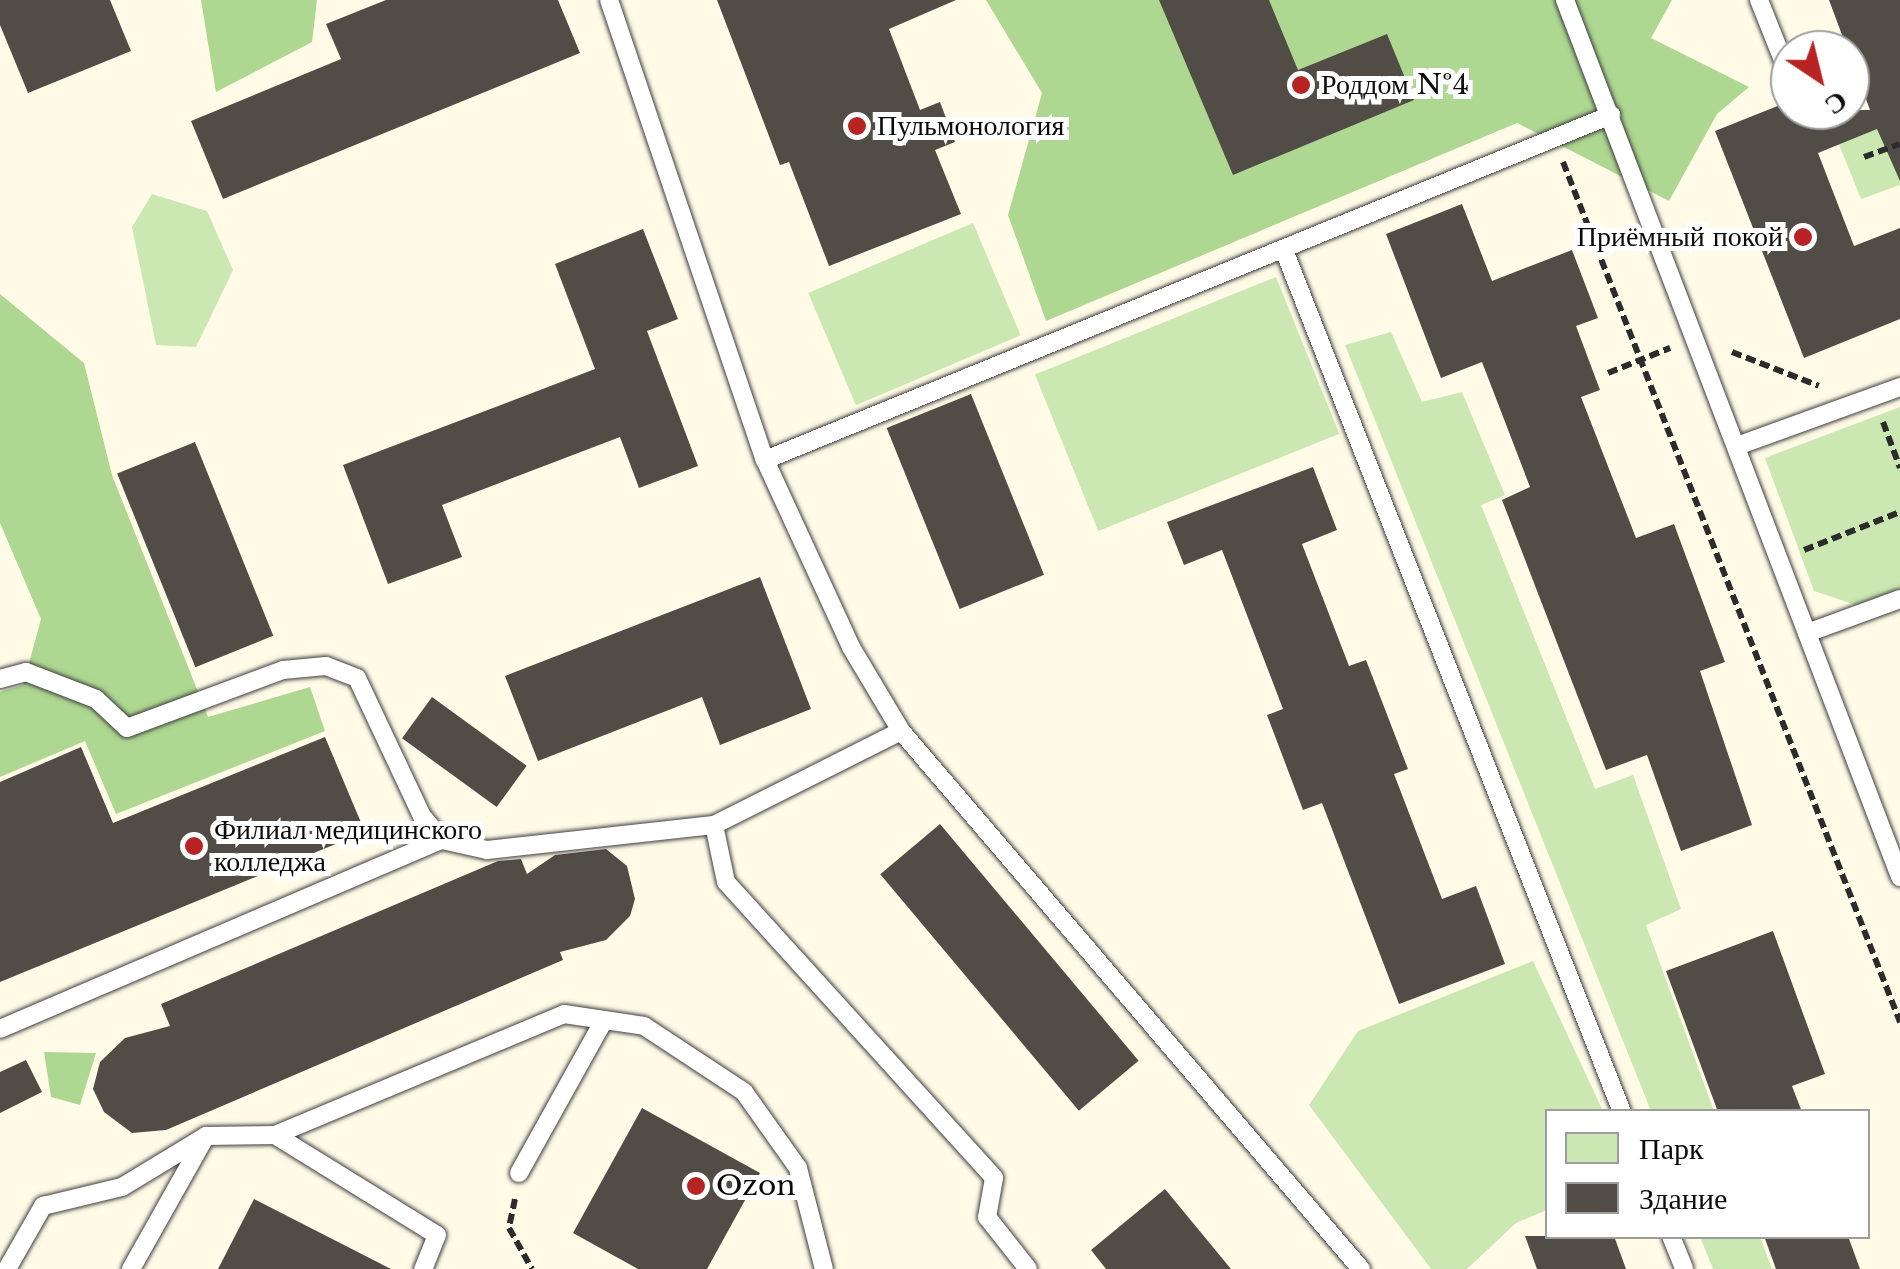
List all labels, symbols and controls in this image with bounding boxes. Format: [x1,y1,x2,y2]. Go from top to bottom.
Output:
north arrow [1770,30,1870,130]
place label: Роддом №4 [1321,68,1469,102]
marker: Роддом №4 [1290,74,1312,96]
text: С [1818,83,1855,123]
place label: Пульмонология [877,109,1064,143]
marker: Пульмонология [846,115,868,137]
place label: Приёмный покой [1577,220,1783,254]
marker: Приёмный покой [1792,226,1814,248]
place label: Филиал медицинского колледжа [214,813,482,879]
marker: Филиал медицинского колледжа [183,835,205,857]
legend [1545,1109,1870,1239]
text: Парк [1639,1130,1704,1167]
place label: Ozon [716,1169,795,1203]
marker: Ozon [685,1175,707,1197]
text: Здание [1639,1180,1727,1217]

